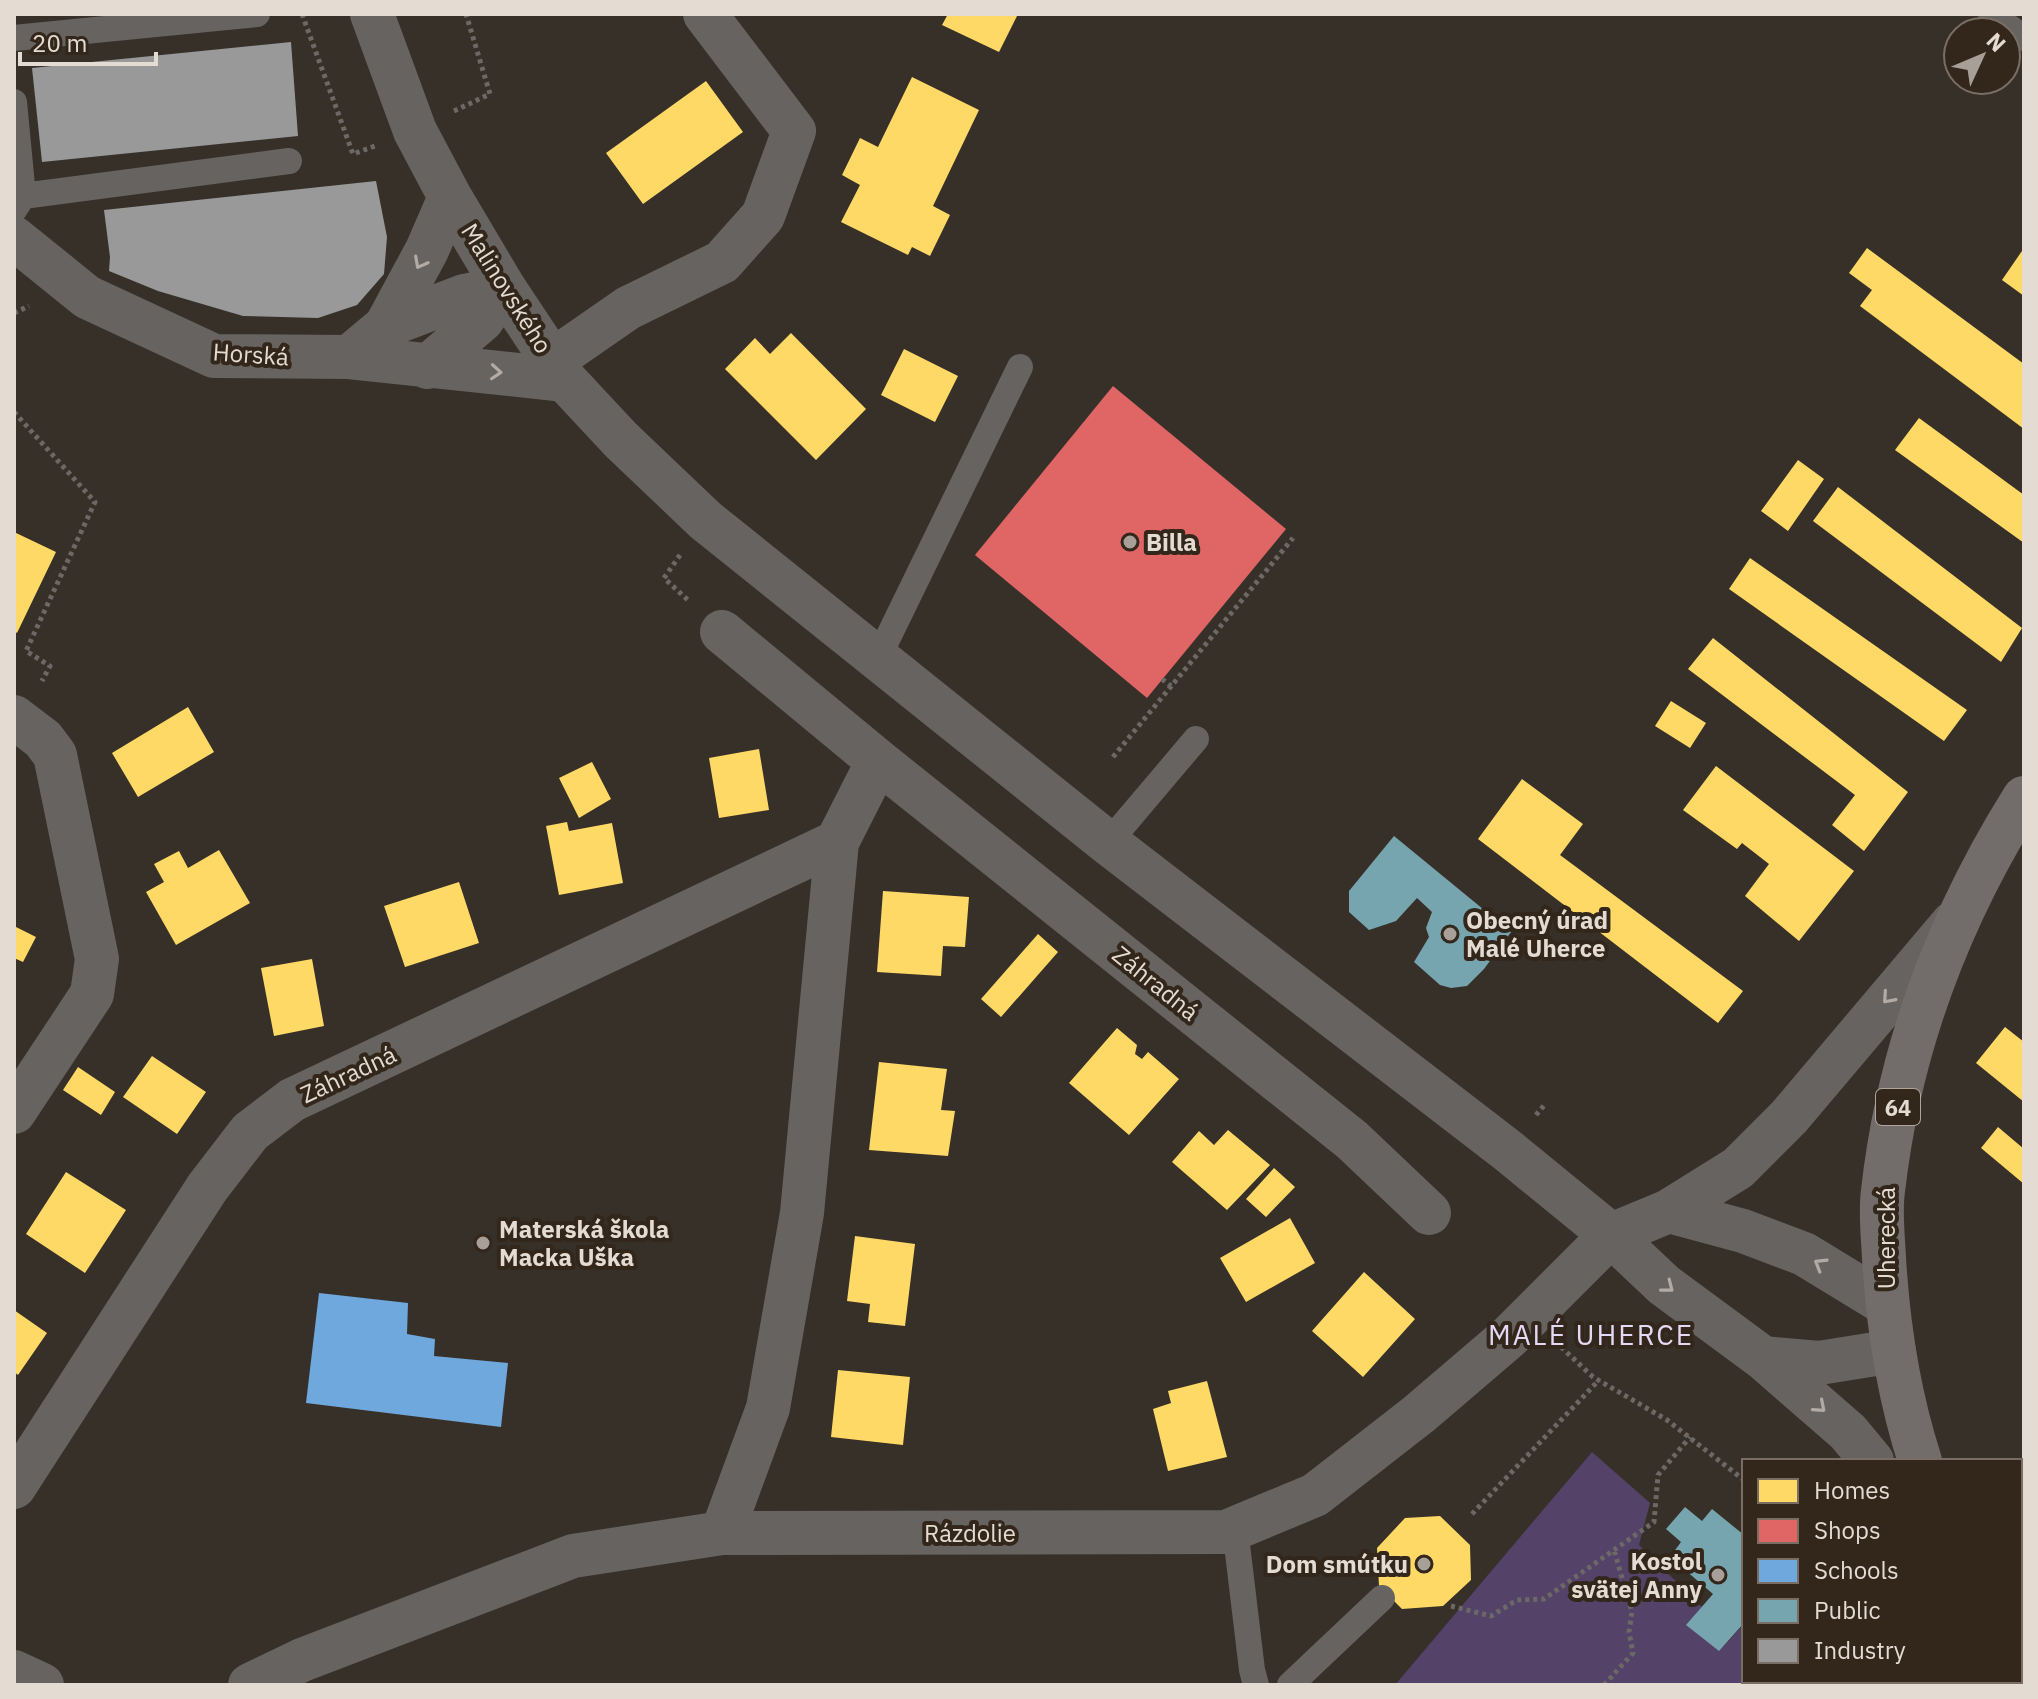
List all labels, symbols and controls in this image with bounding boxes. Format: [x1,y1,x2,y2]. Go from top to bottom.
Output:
scale bar [20,16,156,66]
north arrow [1942,16,2022,96]
text: N [1981,26,2013,58]
text: 20 m [32,27,87,59]
street label: Malinovského [454,217,560,359]
one-way arrow [414,254,430,268]
street label: Horská [212,335,290,373]
one-way arrow [490,363,503,380]
place label: Billa [1146,526,1197,558]
marker: Billa [1121,533,1139,551]
place label: Obecný úrad Malé Uherce [1466,904,1608,964]
marker: Obecný úrad Malé Uherce [1441,925,1459,943]
street label: Záhradná [1106,938,1206,1028]
one-way arrow [1884,989,1898,1004]
street label: Záhradná [295,1038,401,1110]
road number: 64 [1876,1089,1920,1125]
street label: Uherecká [1870,1187,1902,1289]
place label: Materská škola Macka Uška [499,1213,669,1273]
marker: Materská škola Macka Uška [474,1234,492,1252]
one-way arrow [1814,1258,1829,1273]
one-way arrow [1659,1278,1674,1292]
district label: MALÉ UHERCE [1488,1316,1694,1353]
one-way arrow [1810,1398,1825,1412]
legend [1742,1459,2022,1683]
text: Homes [1814,1474,1890,1506]
text: Shops [1814,1514,1881,1546]
street label: Rázdolie [924,1517,1016,1549]
place label: Kostol svätej Anny [1571,1545,1702,1605]
place label: Dom smútku [1266,1548,1408,1580]
text: Schools [1814,1554,1899,1586]
marker: Dom smútku [1415,1555,1433,1573]
marker: Kostol svätej Anny [1709,1566,1727,1584]
text: Public [1814,1594,1881,1626]
text: Industry [1814,1634,1906,1666]

